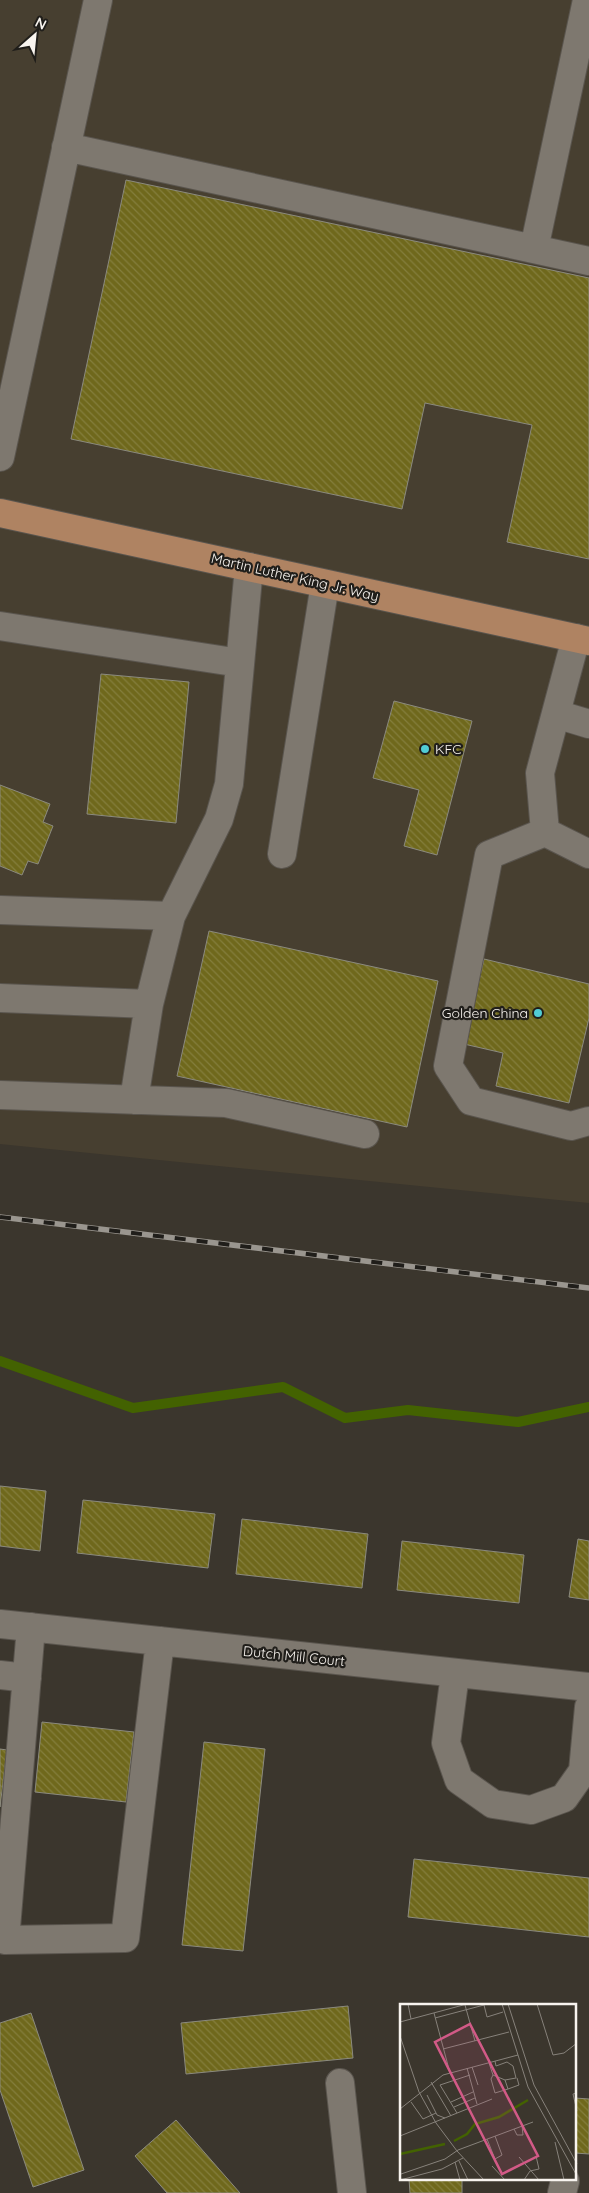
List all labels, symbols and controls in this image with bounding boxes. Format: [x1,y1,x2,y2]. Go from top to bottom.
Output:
north arrow [10,10,60,60]
text: N [32,13,50,34]
street label: Martin Luther King Jr. Way [209,549,381,605]
place label: KFC [435,740,461,758]
marker: KFC [419,743,431,755]
place label: Golden China [442,1004,528,1022]
marker: Golden China [532,1007,544,1019]
street label: Dutch Mill Court [242,1642,346,1670]
inset map [400,2004,576,2180]

